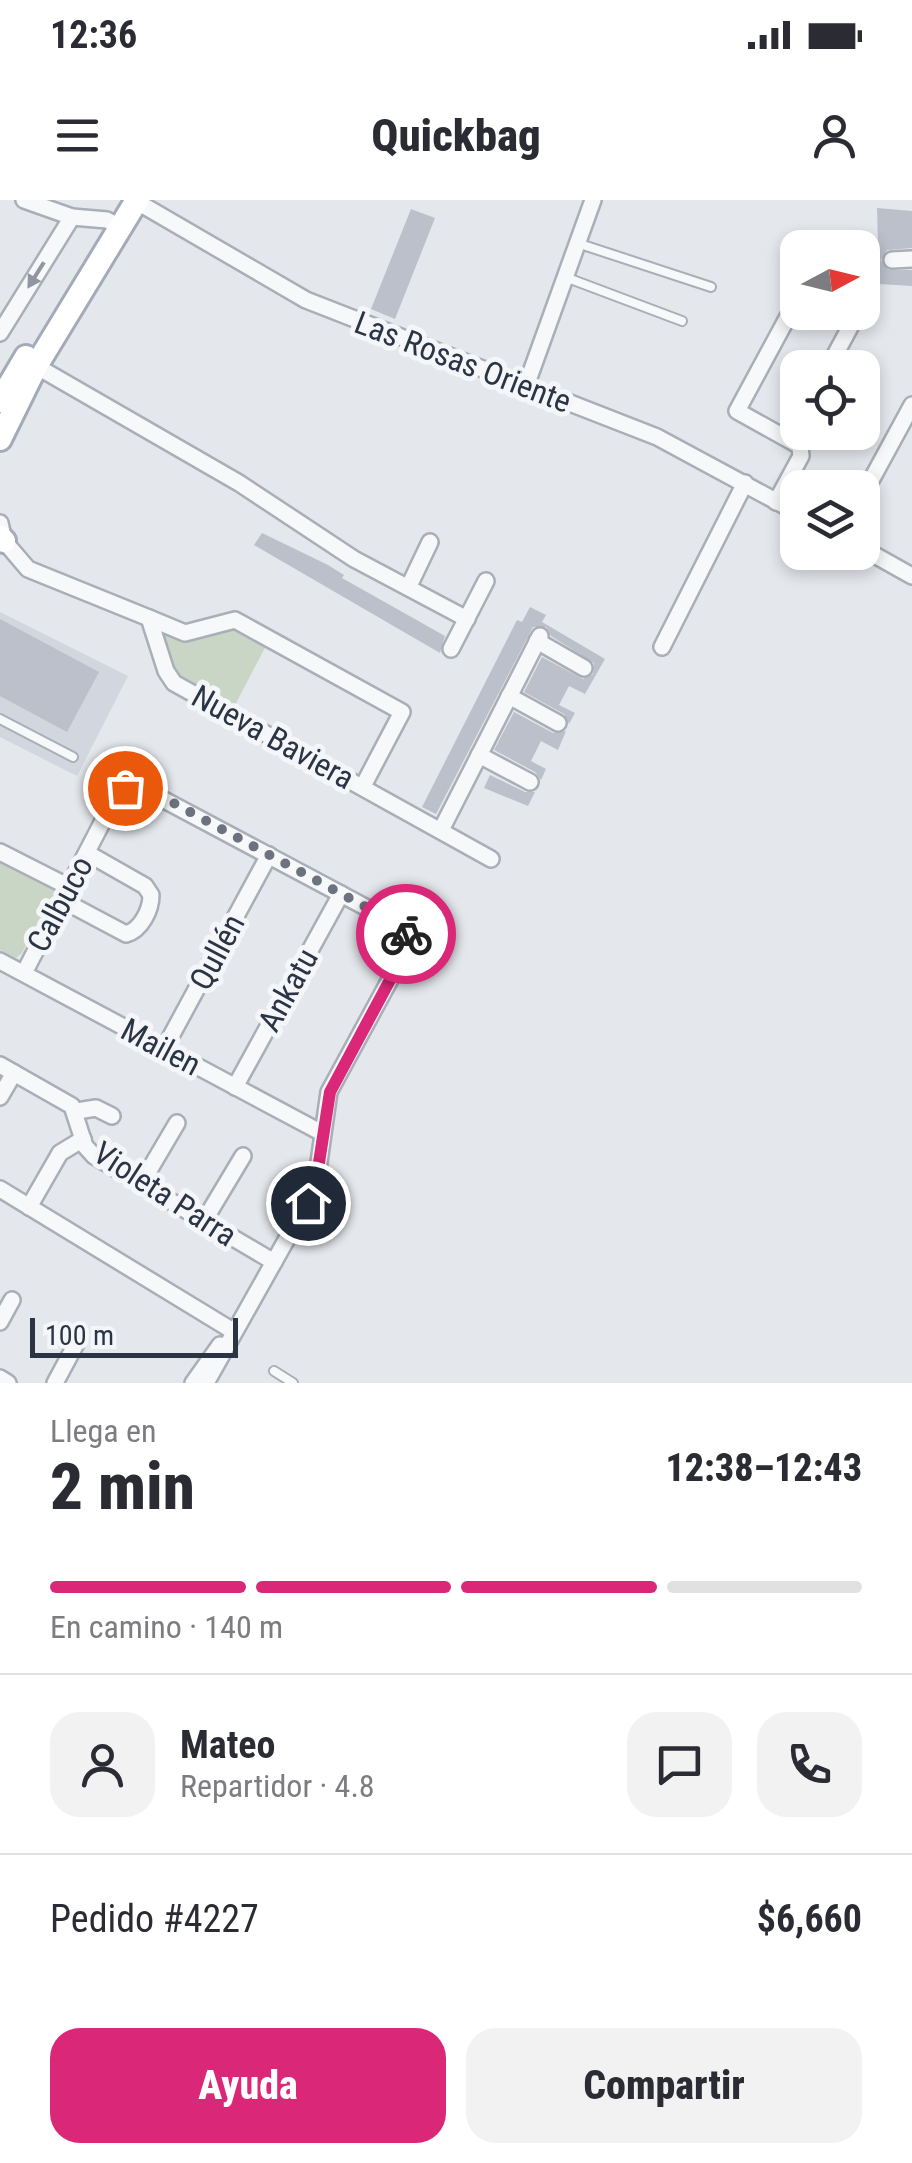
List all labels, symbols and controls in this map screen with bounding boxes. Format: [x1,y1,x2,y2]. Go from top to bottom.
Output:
text: 12:36 [50,13,137,57]
icon: menu [50,108,105,163]
icon: person [807,108,862,163]
text: Quickbag [371,109,541,162]
north arrow [780,230,880,330]
map controls [780,230,880,570]
one-way arrow [28,261,45,289]
street label: Las Rosas Oriente [349,303,577,421]
button: locate [780,350,880,450]
button: layers [780,470,880,570]
street label: Nueva Baviera [185,677,361,797]
pin [83,746,168,831]
icon: bag [98,761,153,816]
street label: Calbuco [19,850,101,958]
courier [356,884,456,984]
icon: bike [379,907,434,962]
street label: Qullén [181,908,253,996]
street label: Ankatu [250,942,326,1038]
street label: Mailen [115,1010,207,1084]
street label: Violeta Parra [86,1134,244,1254]
pin [266,1161,351,1246]
icon: home [281,1176,336,1231]
scale bar [30,1313,238,1358]
text: 100 m [45,1319,114,1352]
text: Llega en [50,1412,157,1450]
text: 12:38–12:43 [665,1446,862,1490]
text: 2 min [50,1449,195,1525]
text: En camino · 140 m [50,1608,283,1646]
button: person [50,1712,155,1817]
button: chat [627,1712,732,1817]
button: phone [757,1712,862,1817]
text: Mateo [180,1723,275,1767]
text: Repartidor · 4.8 [180,1767,375,1805]
text: Pedido #4227 [50,1897,259,1941]
text: $6,660 [757,1897,862,1941]
button: Ayuda [50,2028,446,2143]
button: Compartir [466,2028,862,2143]

